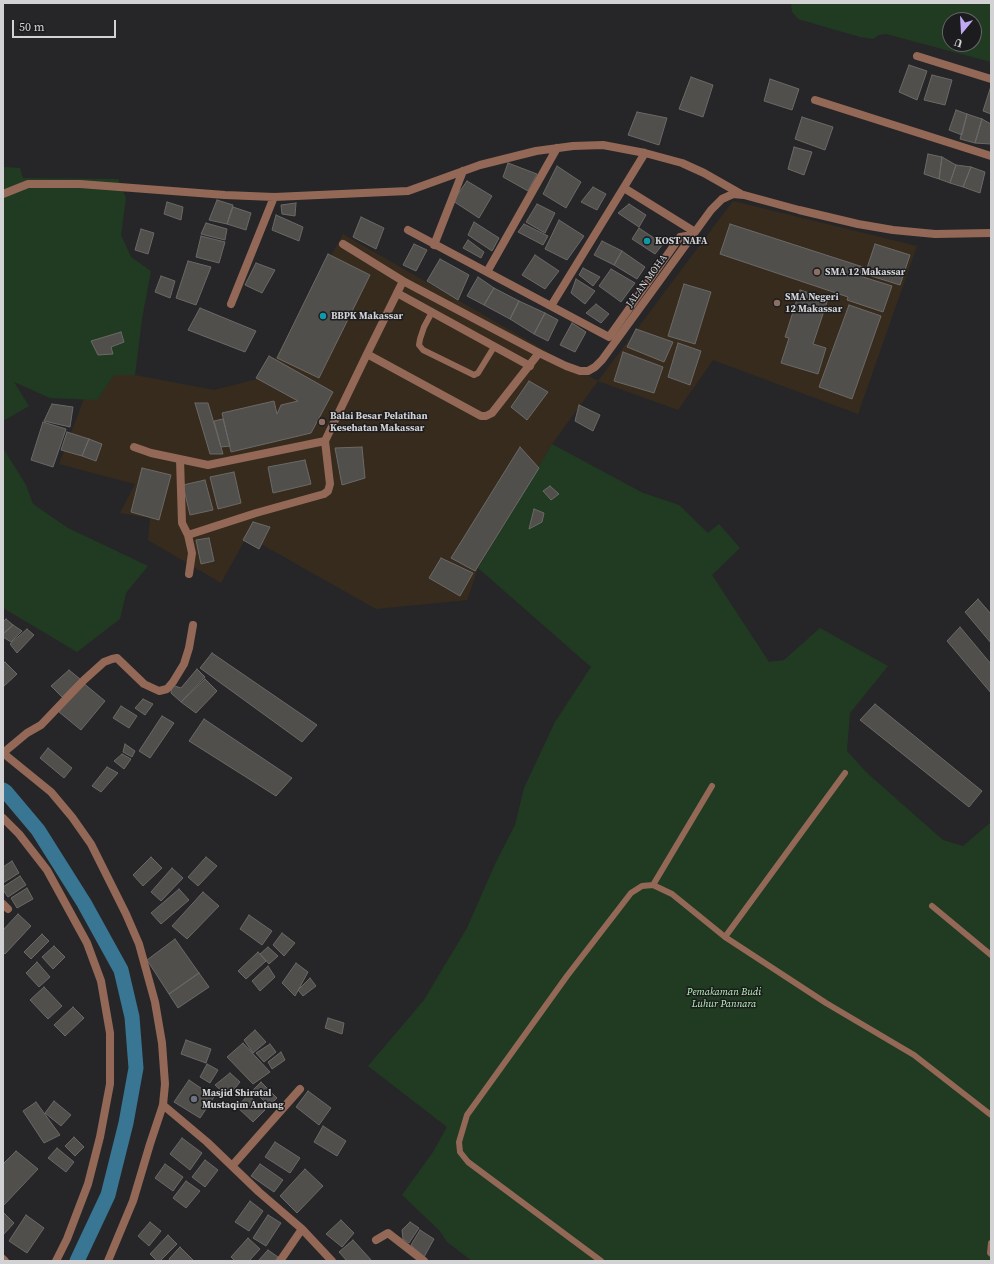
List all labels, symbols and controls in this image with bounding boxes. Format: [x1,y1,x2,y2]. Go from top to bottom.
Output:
scale bar [14,12,118,38]
north arrow [942,12,982,52]
text: 50 m [19,19,45,35]
text: U [952,35,965,51]
place label: KOST NAFA [655,235,707,247]
marker: KOST NAFA [642,236,652,246]
street label: JALAN MOHA [624,252,670,310]
place label: SMA 12 Makassar [825,266,906,278]
marker: SMA 12 Makassar [812,267,822,277]
place label: SMA Negeri 12 Makassar [785,291,842,314]
marker: SMA Negeri 12 Makassar [772,298,782,308]
place label: BBPK Makassar [331,310,403,322]
marker: BBPK Makassar [318,311,328,321]
place label: Balai Besar Pelatihan Kesehatan Makassar [330,410,428,434]
marker: Balai Besar Pelatihan Kesehatan Makassar [317,417,327,427]
park label: Pemakaman Budi Luhur Pannara [687,986,761,1010]
place label: Masjid Shiratal Mustaqim Antang [202,1087,284,1110]
marker: Masjid Shiratal Mustaqim Antang [189,1094,199,1104]

